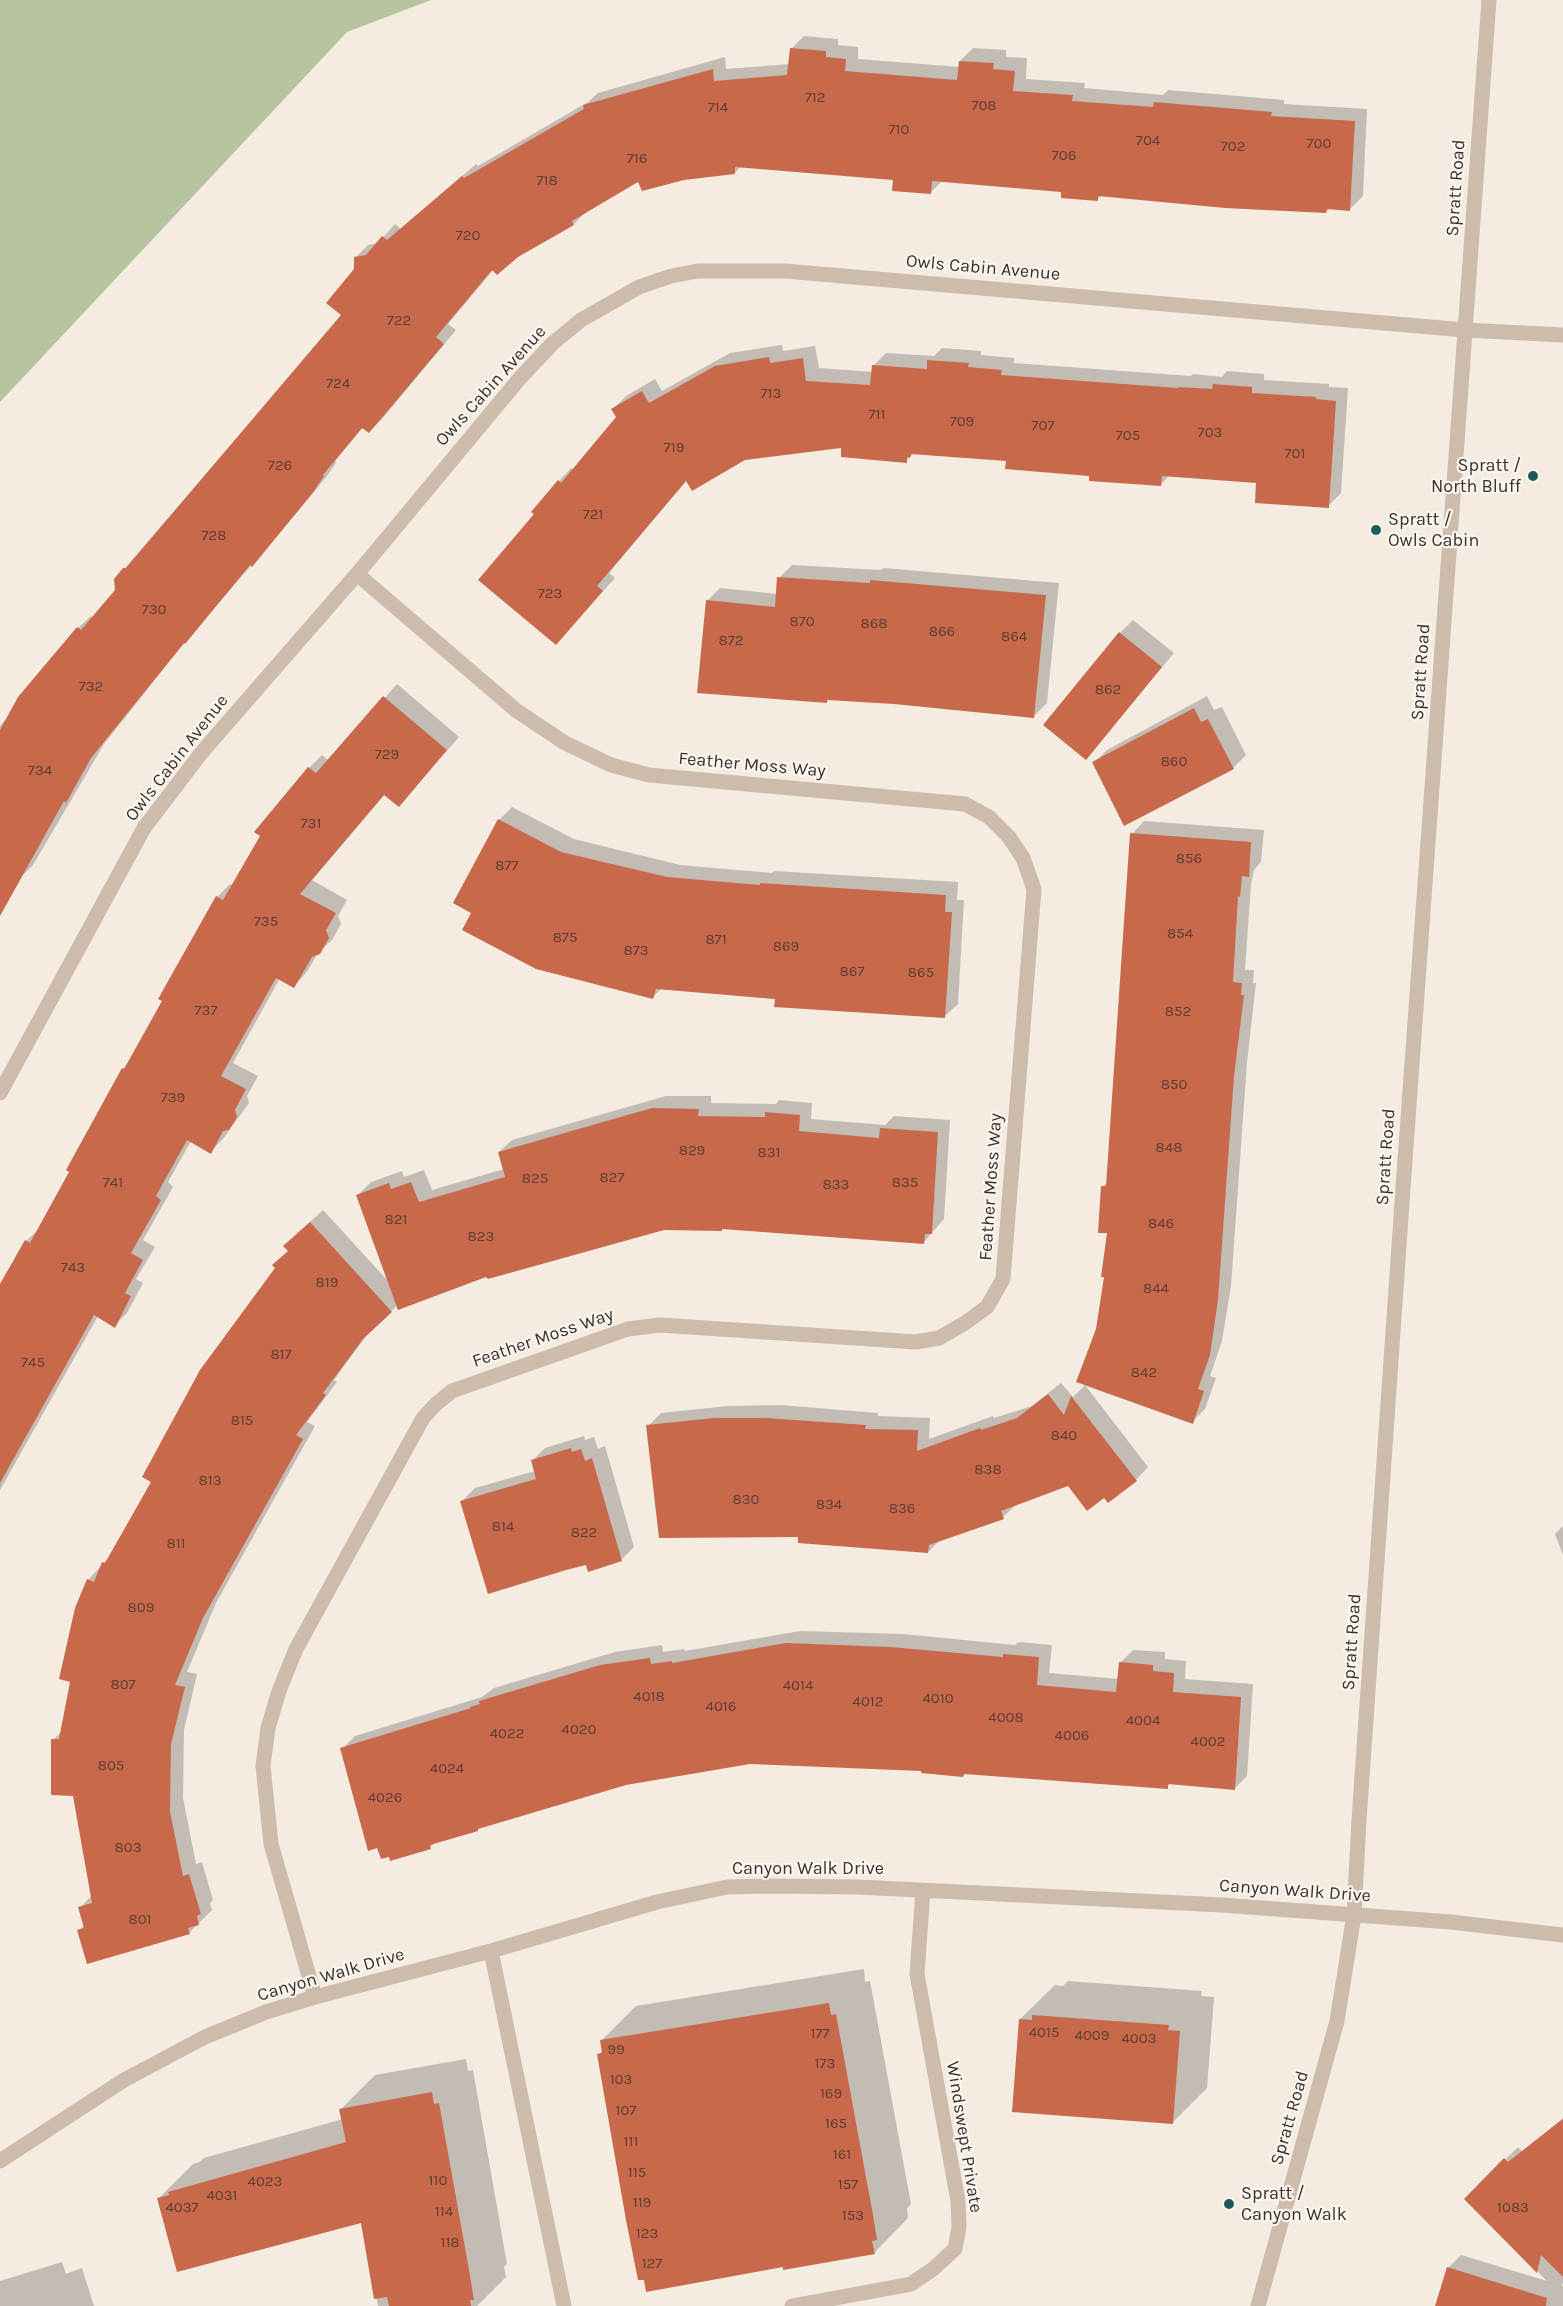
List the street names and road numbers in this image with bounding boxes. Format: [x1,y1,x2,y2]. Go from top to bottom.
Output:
street label: Spratt Road [1442,139,1470,237]
street label: Owls Cabin Avenue [905,250,1061,286]
street label: Owls Cabin Avenue [431,321,551,451]
street label: Spratt Road [1407,623,1435,721]
street label: Owls Cabin Avenue [121,690,233,826]
street label: Feather Moss Way [677,748,827,782]
street label: Spratt Road [1372,1108,1400,1206]
street label: Feather Moss Way [975,1113,1007,1261]
street label: Feather Moss Way [470,1304,616,1372]
street label: Spratt Road [1338,1593,1366,1691]
street label: Canyon Walk Drive [732,1858,884,1880]
street label: Canyon Walk Drive [1218,1875,1372,1907]
street label: Canyon Walk Drive [255,1944,407,2006]
street label: Windswept Private [941,2060,987,2214]
street label: Spratt Road [1266,2068,1314,2168]

